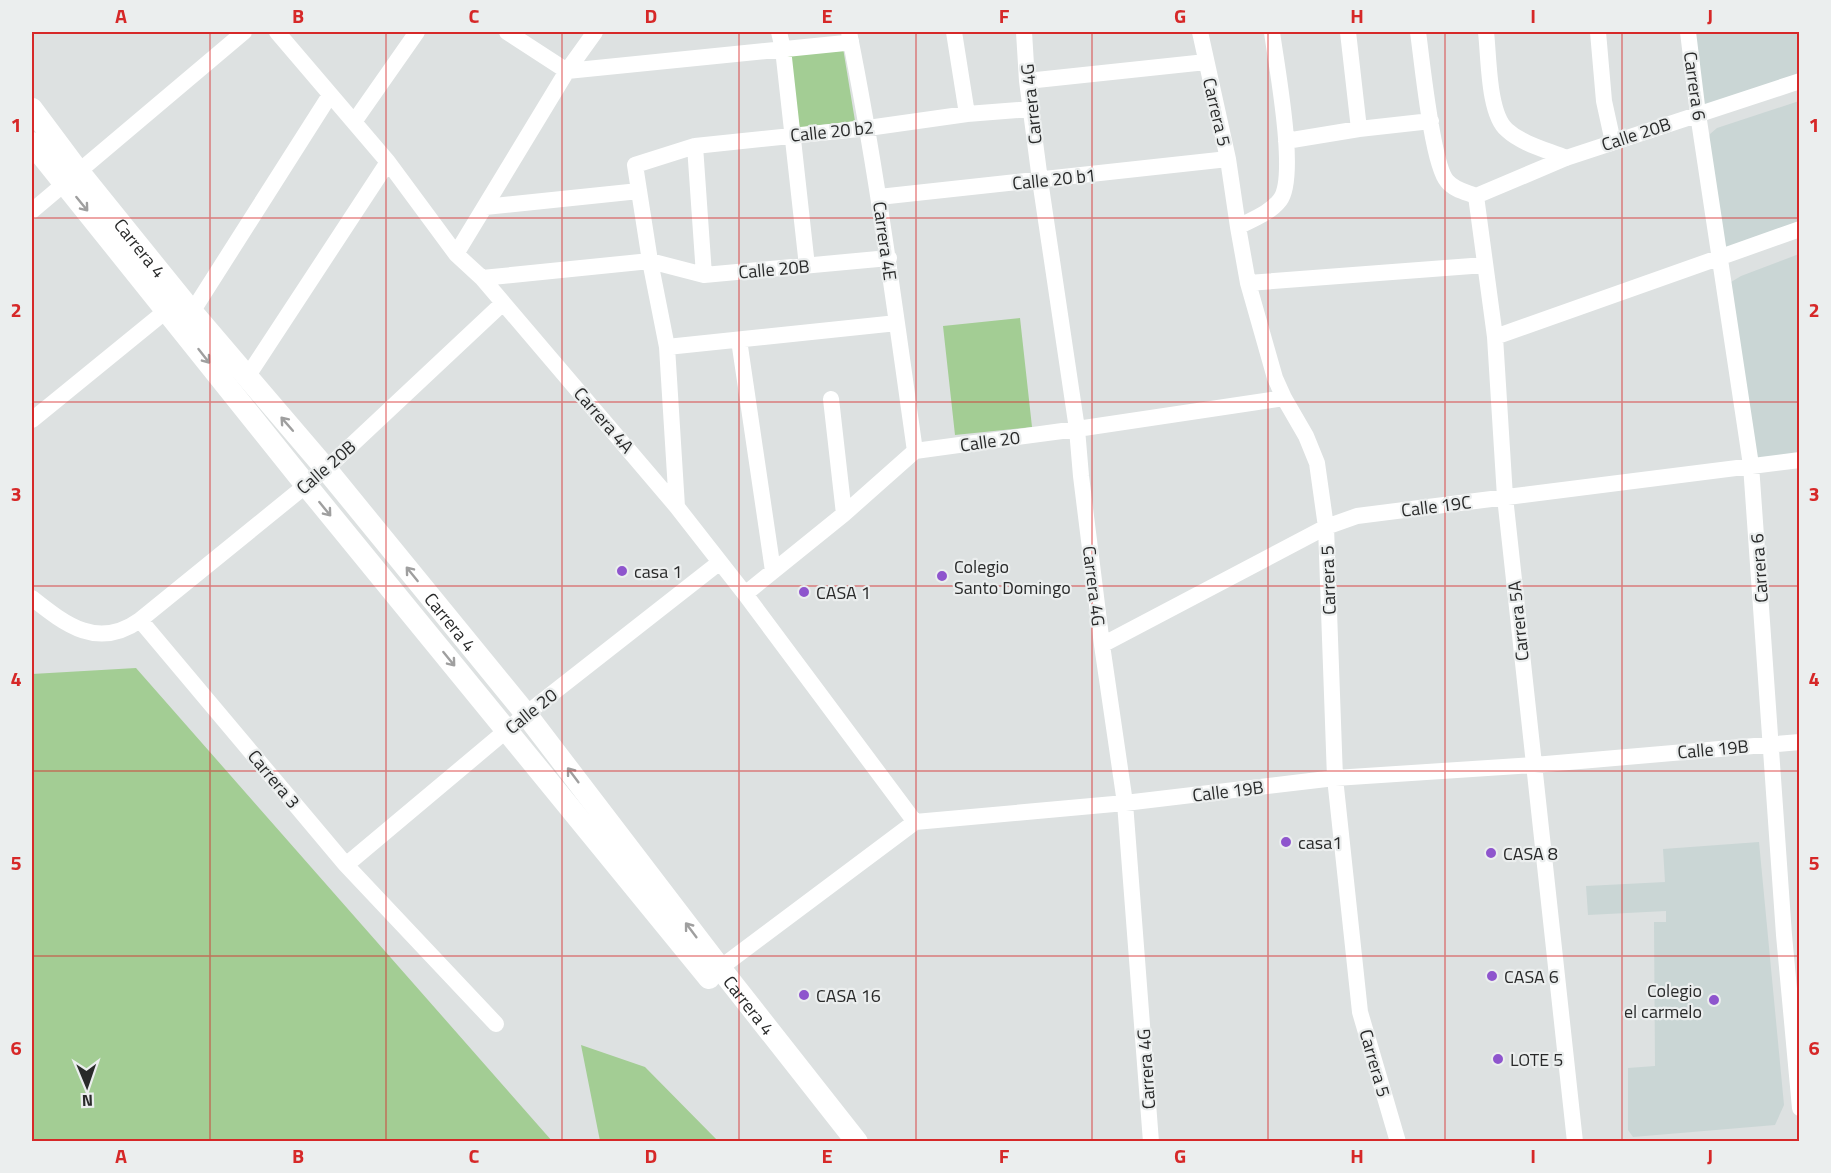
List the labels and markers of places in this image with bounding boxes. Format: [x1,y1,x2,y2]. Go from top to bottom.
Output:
place label: Colegio Santo Domingo [954,553,1071,601]
place label: casa 1 [634,558,682,585]
marker: casa 1 [615,564,629,578]
marker: Colegio Santo Domingo [935,569,949,583]
place label: CASA 1 [816,579,871,606]
marker: CASA 1 [797,585,811,599]
place label: casa1 [1298,829,1342,856]
marker: casa1 [1279,835,1293,849]
place label: CASA 8 [1503,840,1558,867]
marker: CASA 8 [1484,846,1498,860]
place label: CASA 6 [1504,963,1559,990]
marker: CASA 6 [1485,969,1499,983]
place label: Colegio el carmelo [1624,977,1702,1025]
place label: CASA 16 [816,982,881,1009]
marker: CASA 16 [797,988,811,1002]
marker: Colegio el carmelo [1707,993,1721,1007]
place label: LOTE 5 [1510,1046,1563,1073]
marker: LOTE 5 [1491,1052,1505,1066]

